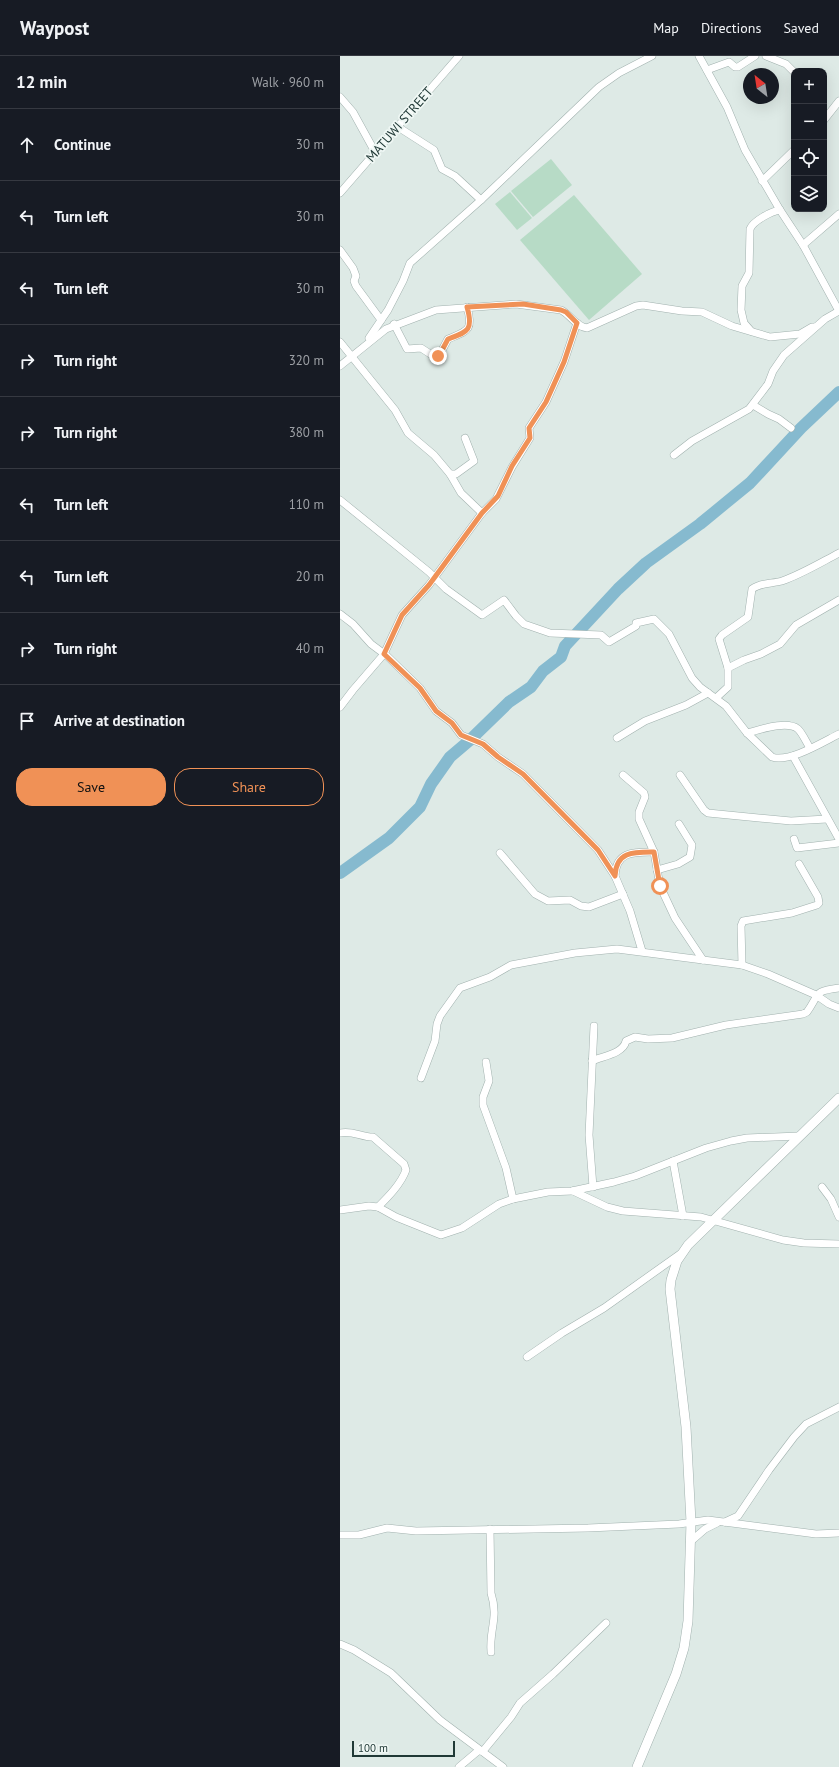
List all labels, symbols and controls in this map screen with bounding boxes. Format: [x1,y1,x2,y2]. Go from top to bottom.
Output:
text: Waypost [20,16,89,40]
text: Map [653,19,679,37]
text: Directions [701,19,761,37]
text: Saved [783,19,819,37]
north arrow [743,68,779,104]
map controls [791,68,827,212]
button: + [791,68,827,104]
text: 12 min [16,71,67,93]
text: Walk · 960 m [252,74,324,91]
street label: MATUWI STREET [362,83,437,165]
button: − [791,104,827,140]
icon: ahead [16,134,38,156]
text: Continue [54,135,111,154]
text: 30 m [296,136,324,153]
button: locate [791,140,827,176]
button: layers [791,176,827,212]
icon: left [16,206,38,228]
text: Turn left [54,207,108,226]
text: 30 m [296,208,324,225]
icon: left [16,278,38,300]
text: Turn left [54,279,108,298]
text: 30 m [296,280,324,297]
route end [429,347,447,365]
icon: right [16,350,38,372]
text: Turn right [54,351,117,370]
text: 320 m [289,352,324,369]
icon: right [16,422,38,444]
text: Turn right [54,423,117,442]
text: 380 m [289,424,324,441]
icon: left [16,494,38,516]
text: Turn left [54,495,108,514]
text: 110 m [289,496,324,513]
icon: left [16,566,38,588]
text: Turn left [54,567,108,586]
text: 20 m [296,568,324,585]
icon: right [16,638,38,660]
text: Turn right [54,639,117,658]
text: 40 m [296,640,324,657]
icon: arrive [16,710,38,732]
text: Arrive at destination [54,711,185,730]
button: Save [16,768,166,806]
button: Share [174,768,324,806]
route start [651,877,669,895]
scale bar [352,1739,455,1758]
text: 100 m [358,1741,388,1755]

